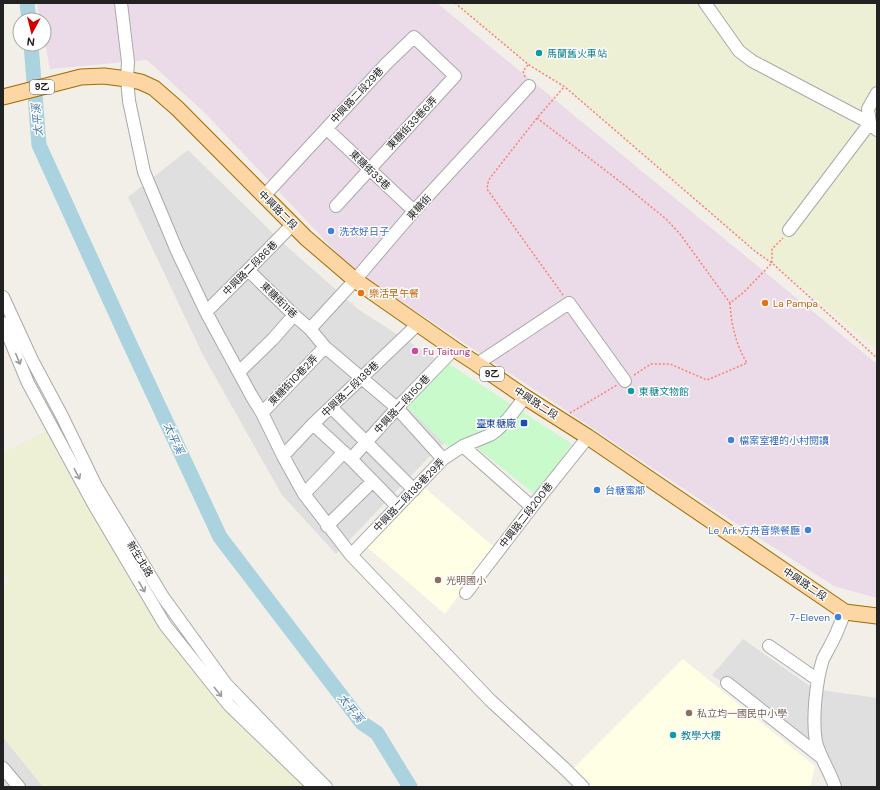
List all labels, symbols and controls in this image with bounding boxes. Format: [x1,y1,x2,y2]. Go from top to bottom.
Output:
north arrow [12,12,52,52]
text: N [26,34,36,49]
place label: 馬蘭舊火車站 [547,47,607,60]
marker: 馬蘭舊火車站 [534,48,544,58]
street label: 中興路二段29巷 [328,64,386,126]
road number: 9乙 [30,80,54,94]
street label: 東糖街33巷6弄 [384,94,440,152]
water label: 太平溪 [28,101,45,137]
street label: 東糖街33巷 [347,147,393,193]
street label: 中興路二段 [256,188,300,232]
street label: 東糖街 [404,192,434,222]
place label: 洗衣好日子 [339,225,389,238]
marker: 洗衣好日子 [326,226,336,236]
street label: 中興路二段86巷 [220,238,280,298]
street label: 東糖街11巷 [258,279,300,321]
place label: 樂活早午餐 [369,287,419,300]
marker: 樂活早午餐 [356,288,366,298]
place label: La Pampa [773,297,818,310]
marker: La Pampa [760,298,770,308]
place label: Fu Taitung [423,345,471,358]
marker: Fu Taitung [410,346,420,356]
one-way arrow [15,352,22,364]
street label: 東糖街10巷2弄 [265,352,321,408]
street label: 中興路二段138巷 [318,358,382,420]
road number: 9乙 [480,367,504,381]
street label: 中興路二段150巷 [371,372,433,436]
street label: 中興路二段 [511,384,561,422]
place label: 東糖文物館 [639,385,689,398]
marker: 東糖文物館 [626,386,636,396]
place label: 臺東糖廠 [476,417,516,430]
marker: 臺東糖廠 [519,418,529,428]
water label: 太平溪 [161,420,188,458]
place label: 檔案室裡的小村閱讀 [739,434,829,447]
marker: 檔案室裡的小村閱讀 [726,435,736,445]
street label: 中興路二段138巷29弄 [371,456,447,534]
one-way arrow [74,468,82,480]
street label: 中興路二段200巷 [496,480,556,550]
place label: 台糖蜜鄰 [605,484,645,497]
marker: 台糖蜜鄰 [592,485,602,495]
place label: Le Ark 方舟音樂餐廳 [709,524,800,537]
marker: Le Ark 方舟音樂餐廳 [803,525,813,535]
street label: 新生北路 [124,539,156,579]
street label: 中興路二段 [781,565,829,603]
place label: 光明國小 [446,574,486,587]
marker: 光明國小 [433,575,443,585]
one-way arrow [139,581,147,593]
place label: 7-Eleven [790,611,830,624]
marker: 7-Eleven [833,612,843,622]
one-way arrow [214,686,223,697]
water label: 太平溪 [335,691,368,727]
place label: 私立均一國民中小學 [697,707,787,720]
marker: 私立均一國民中小學 [684,708,694,718]
place label: 教學大樓 [681,729,721,742]
marker: 教學大樓 [668,730,678,740]

